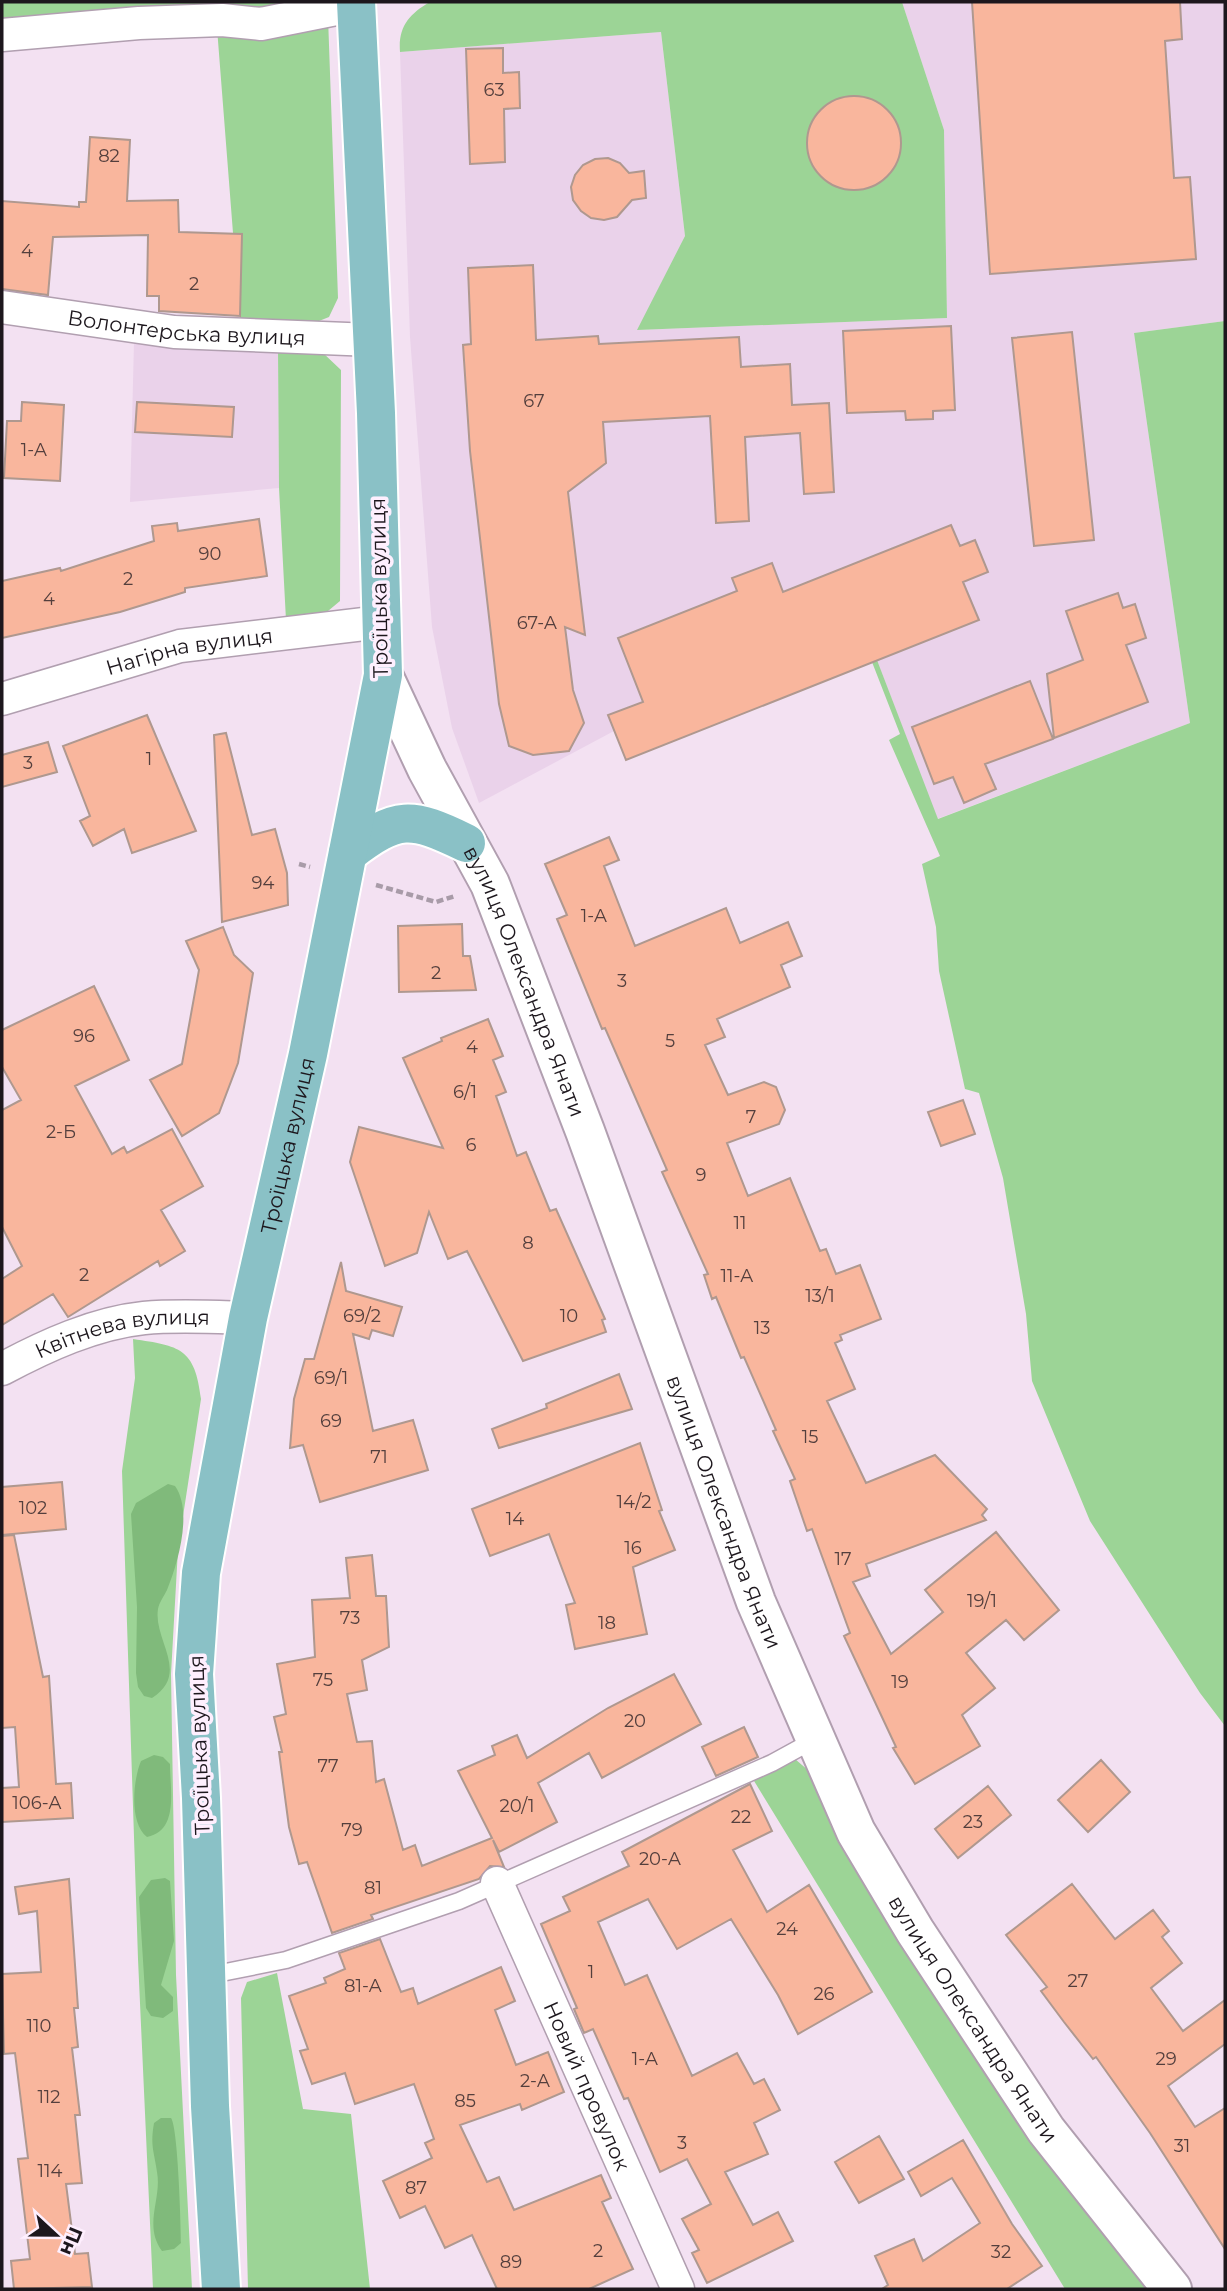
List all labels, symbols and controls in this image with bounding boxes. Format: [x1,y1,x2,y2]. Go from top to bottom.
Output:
house number: 63 [483,79,505,101]
house number: 82 [98,145,120,167]
house number: 4 [21,240,33,262]
house number: 2 [189,273,199,295]
street label: Волонтерська вулиця [66,304,306,350]
house number: 67 [523,390,545,412]
house number: 1-А [21,439,48,461]
street label: Троїцька вулиця [365,498,393,678]
house number: 90 [199,543,221,565]
house number: 2 [123,568,133,590]
house number: 4 [43,588,55,610]
house number: 67-А [517,612,558,634]
street label: Нагірна вулиця [103,623,274,680]
house number: 1 [146,748,152,770]
house number: 3 [23,752,33,774]
street label: вулиця Олександра Янати [459,841,591,1120]
house number: 94 [252,872,275,894]
house number: 1-А [581,905,608,927]
house number: 2 [431,962,441,984]
house number: 3 [617,970,627,992]
house number: 96 [73,1025,95,1047]
house number: 5 [665,1030,675,1052]
house number: 4 [466,1036,478,1058]
street label: Троїцька вулиця [255,1055,319,1236]
house number: 6/1 [453,1081,477,1103]
house number: 7 [746,1106,756,1128]
house number: 2-Б [46,1121,76,1143]
house number: 6 [466,1134,477,1156]
house number: 9 [696,1164,707,1186]
house number: 11 [734,1212,747,1234]
house number: 8 [522,1232,534,1254]
house number: 2 [79,1264,89,1286]
house number: 11-А [721,1265,754,1287]
house number: 13/1 [805,1285,835,1307]
street label: Квітнева вулиця [31,1304,210,1363]
house number: 69/2 [343,1305,381,1327]
house number: 10 [560,1305,578,1327]
house number: 13 [754,1317,770,1339]
house number: 69/1 [314,1367,348,1389]
street label: вулиця Олександра Янати [662,1371,787,1652]
house number: 69 [320,1410,342,1432]
house number: 15 [802,1426,818,1448]
house number: 71 [370,1446,388,1468]
house number: 14/2 [616,1491,652,1513]
house number: 102 [19,1497,47,1519]
house number: 14 [506,1508,524,1530]
house number: 16 [624,1537,642,1559]
house number: 17 [834,1548,852,1570]
house number: 19/1 [967,1590,997,1612]
house number: 73 [340,1607,360,1629]
house number: 18 [598,1612,616,1634]
street label: Троїцька вулиця [183,1655,215,1835]
house number: 75 [313,1669,333,1691]
house number: 19 [891,1671,909,1693]
house number: 20 [624,1710,646,1732]
house number: 77 [317,1755,339,1777]
house number: 106-А [12,1792,62,1814]
house number: 20/1 [500,1795,534,1817]
house number: 22 [731,1806,751,1828]
house number: 23 [963,1811,983,1833]
house number: 79 [341,1819,363,1841]
house number: 20-А [639,1848,682,1870]
house number: 81 [364,1877,382,1899]
street label: вулиця Олександра Янати [884,1890,1063,2147]
house number: 24 [776,1918,798,1940]
house number: 1 [588,1961,594,1983]
house number: 27 [1068,1970,1088,1992]
house number: 81-А [344,1975,383,1997]
house number: 26 [813,1983,835,2005]
street label: Новий провулок [539,1997,636,2174]
house number: 110 [27,2015,51,2037]
house number: 1-А [632,2048,659,2070]
house number: 29 [1155,2048,1177,2070]
house number: 2-А [520,2070,551,2092]
house number: 112 [37,2086,61,2108]
house number: 85 [454,2090,476,2112]
house number: 3 [677,2132,687,2154]
house number: 31 [1174,2135,1190,2157]
house number: 114 [38,2160,63,2182]
house number: 87 [405,2177,427,2199]
north arrow [21,2200,91,2270]
text: Пн [55,2224,87,2259]
house number: 2 [593,2240,603,2262]
house number: 32 [991,2241,1011,2263]
house number: 89 [500,2251,522,2273]

